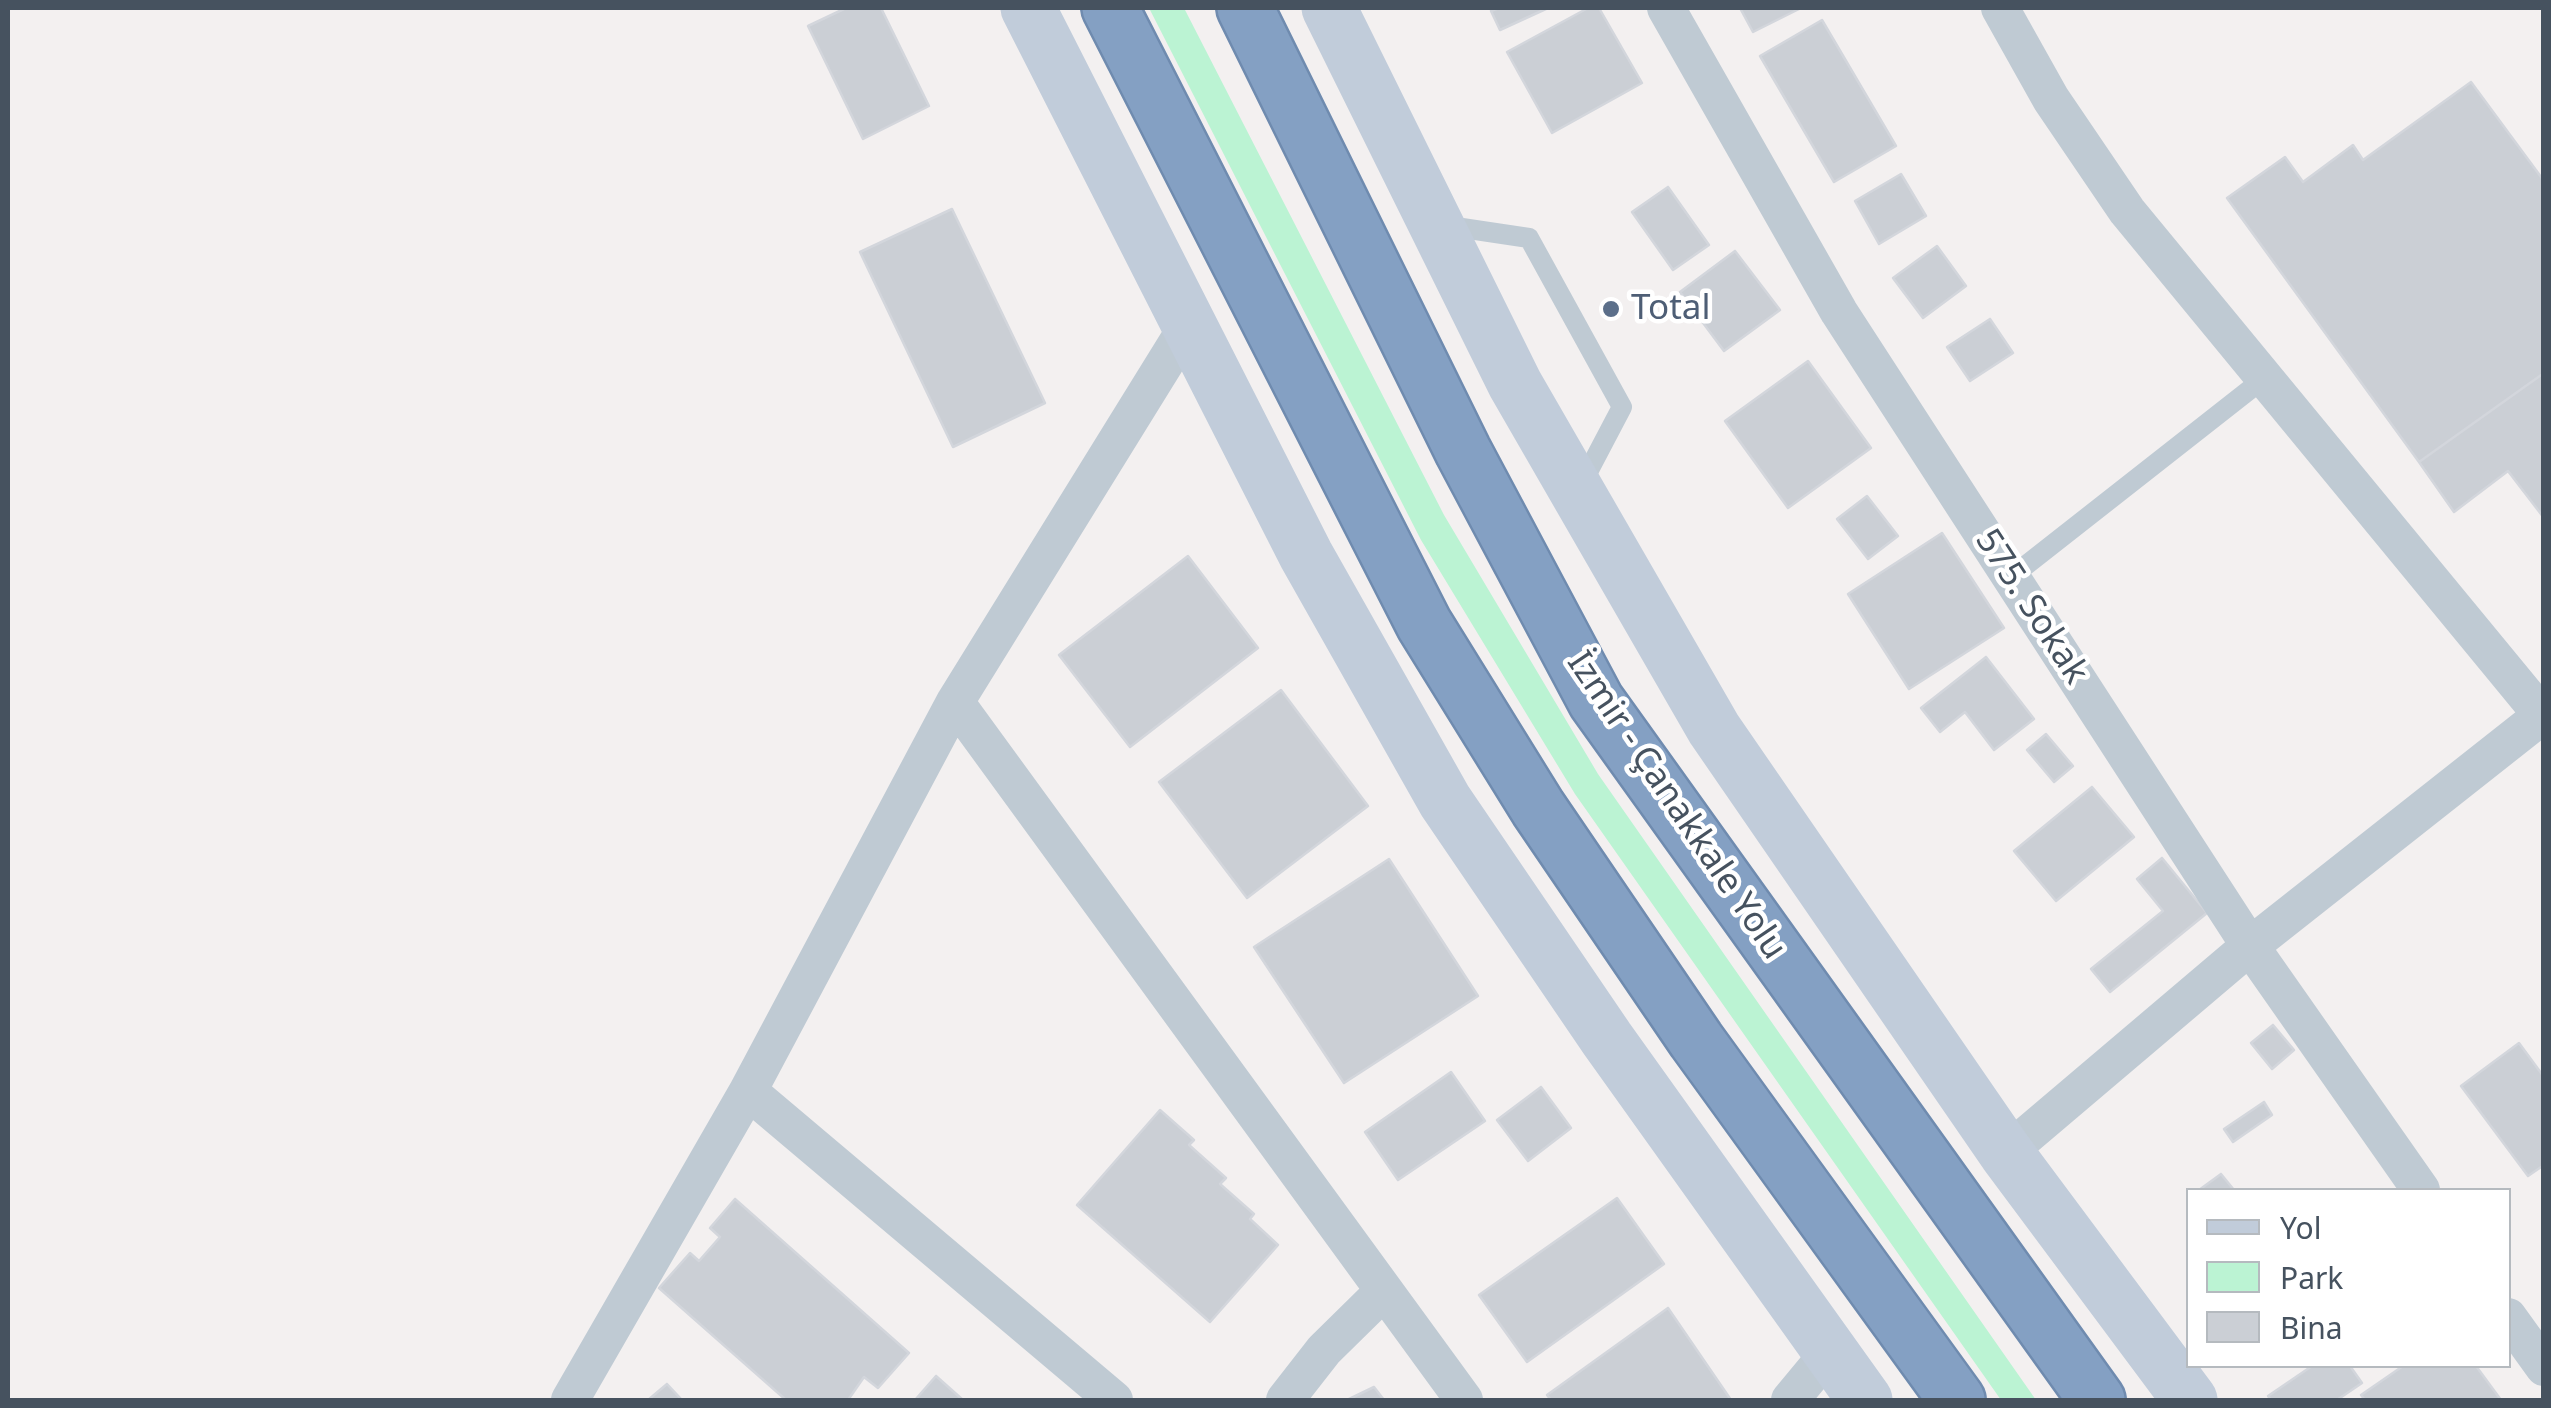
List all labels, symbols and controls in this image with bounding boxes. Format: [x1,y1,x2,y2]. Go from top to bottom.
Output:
place label: Total [1631,288,1710,330]
marker: Total [1600,298,1622,320]
street label: 575. Sokak [1965,522,2097,692]
street label: İzmir - Çanakkale Yolu [1557,644,1795,968]
legend [2186,1188,2511,1368]
text: Yol [2280,1207,2321,1248]
text: Park [2280,1257,2343,1298]
text: Bina [2280,1307,2343,1348]

